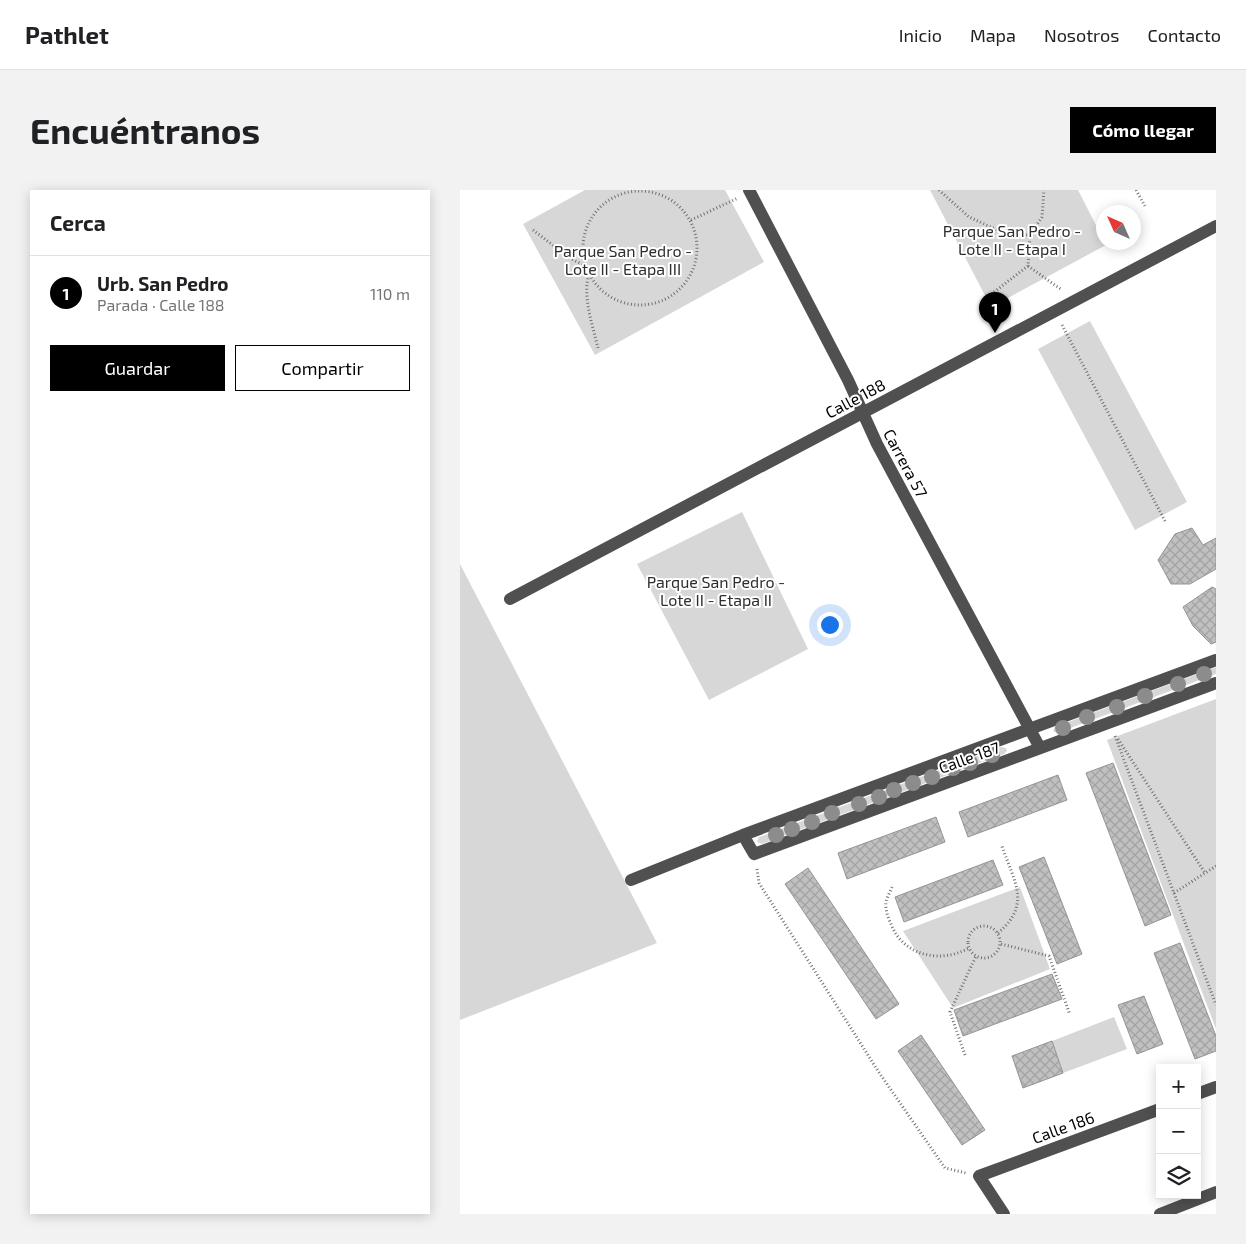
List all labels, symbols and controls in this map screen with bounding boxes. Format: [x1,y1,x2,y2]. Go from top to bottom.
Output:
text: Pathlet [25,20,109,49]
text: Inicio [899,24,942,46]
text: Mapa [970,24,1016,46]
text: Nosotros [1044,24,1119,46]
text: Contacto [1147,24,1221,46]
button: Cómo llegar [1070,107,1216,153]
text: Encuéntranos [30,109,260,151]
north arrow [1096,205,1141,250]
text: Cerca [50,210,106,235]
park label: Parque San Pedro - Lote II - Etapa I [943,221,1081,258]
park label: Parque San Pedro - Lote II - Etapa III [554,241,692,278]
text: Urb. San Pedro [97,272,229,295]
text: 1 [63,284,69,303]
text: 110 m [370,284,410,303]
pin: 1 [979,292,1011,333]
text: Parada · Calle 188 [97,295,225,314]
button: Guardar [50,345,225,391]
button: Compartir [235,345,410,391]
street label: Calle 188 [822,374,888,422]
street label: Carrera 57 [880,426,932,500]
park label: Parque San Pedro - Lote II - Etapa II [647,572,785,609]
your location [817,612,843,638]
street label: Calle 187 [936,737,1002,777]
map controls [1156,1064,1201,1199]
button: + [1156,1064,1201,1109]
street label: Calle 186 [1029,1107,1097,1147]
button: − [1156,1109,1201,1154]
button: layers [1156,1154,1201,1199]

